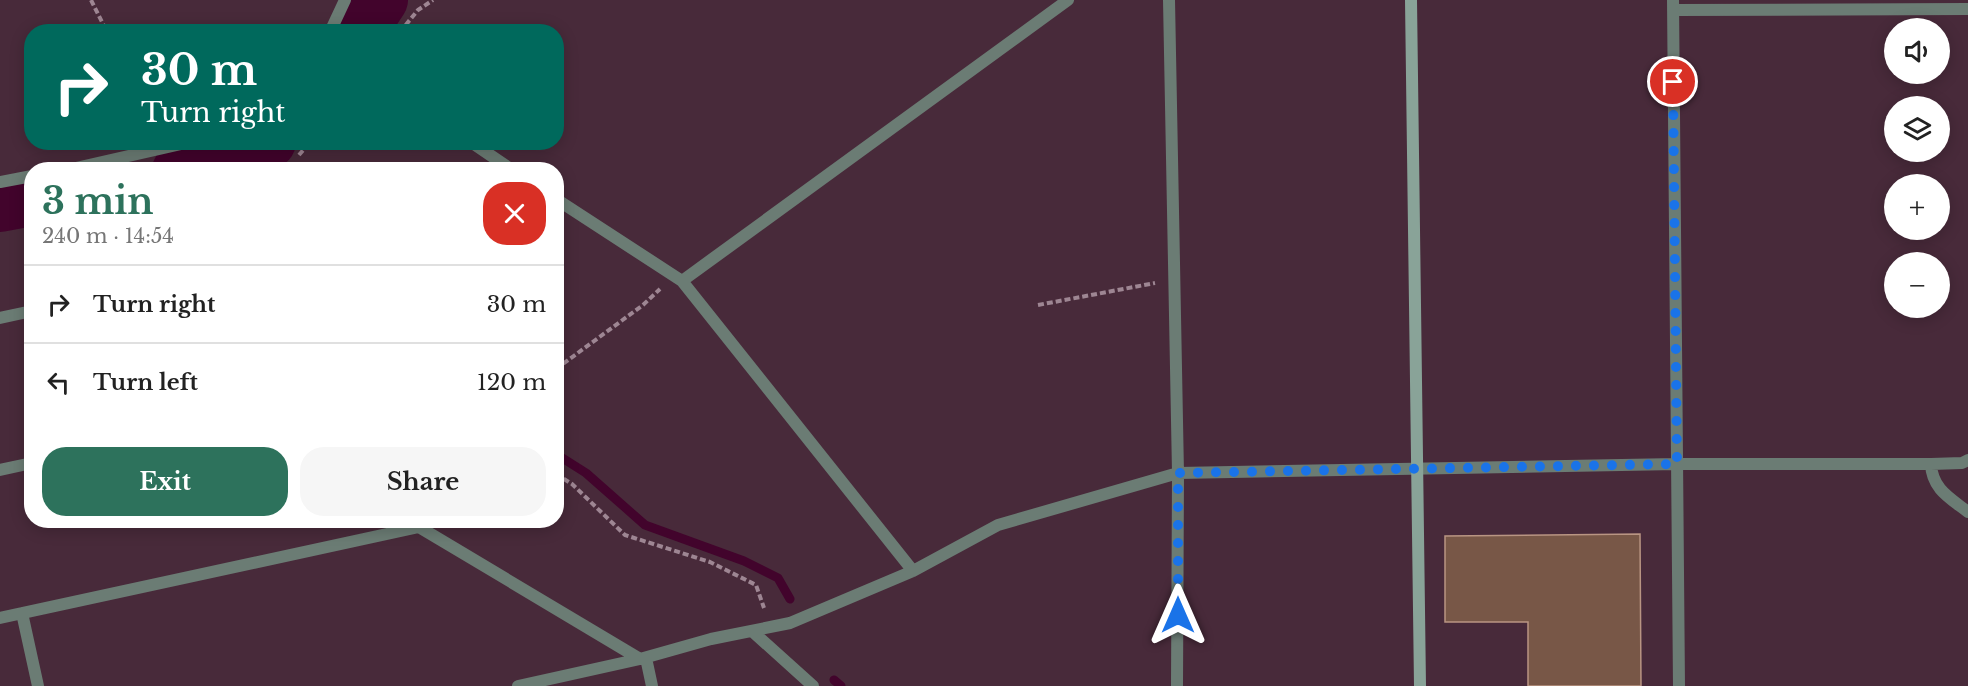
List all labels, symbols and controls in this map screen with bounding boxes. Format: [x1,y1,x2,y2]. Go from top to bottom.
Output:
map controls [1884,18,1950,318]
button: sound [1884,18,1950,84]
text: 30 m [141,44,257,96]
icon: right [42,48,120,126]
pin [1647,56,1698,107]
icon: arrive [1656,65,1689,98]
text: Turn right [141,96,285,129]
button: layers [1884,96,1950,162]
button: + [1884,174,1950,240]
text: 3 min [42,179,154,224]
button: close [483,182,546,245]
text: 240 m · 14:54 [42,224,174,248]
button: − [1884,252,1950,318]
icon: right [42,288,75,321]
text: Turn right [93,291,215,318]
text: 30 m [487,291,546,318]
icon: left [42,366,75,399]
text: Turn left [93,369,198,396]
text: 120 m [477,369,546,396]
button: Exit [42,447,288,516]
button: Share [300,447,546,516]
position arrow [1146,583,1210,647]

